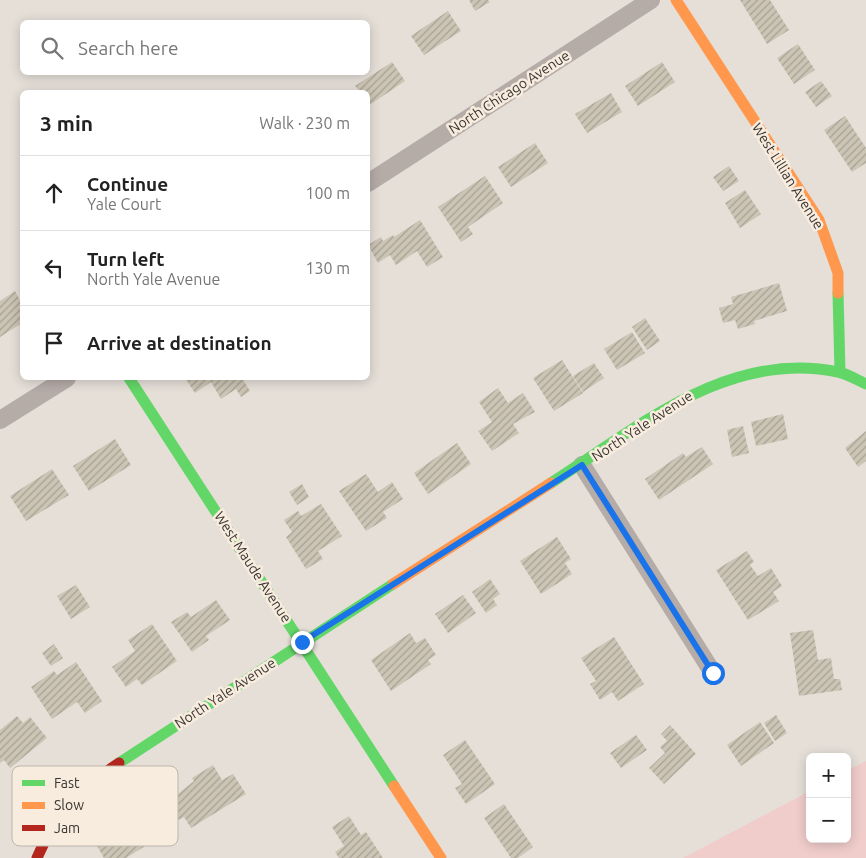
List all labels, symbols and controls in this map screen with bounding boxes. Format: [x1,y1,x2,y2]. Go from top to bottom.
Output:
search box [20,20,370,75]
icon: search [38,34,66,62]
text: Search here [78,37,178,59]
street label: North Chicago Avenue [446,47,572,137]
text: 3 min [40,111,93,135]
text: Walk · 230 m [259,114,350,132]
street label: West Lillian Avenue [749,120,827,232]
text: Continue [87,173,168,195]
icon: ahead [40,179,68,207]
text: 100 m [305,184,350,202]
text: Yale Court [87,195,161,213]
text: Turn left [87,248,165,270]
icon: left [40,254,68,282]
text: 130 m [305,259,350,277]
text: North Yale Avenue [87,270,220,288]
icon: arrive [40,329,68,357]
text: Arrive at destination [87,332,272,354]
street label: North Yale Avenue [589,387,695,465]
street label: West Maude Avenue [211,509,295,625]
route end [291,631,314,654]
street label: North Yale Avenue [172,654,278,732]
route start [702,662,725,685]
map controls [806,753,851,843]
button: + [806,753,851,798]
legend [12,766,178,846]
text: Fast [54,775,80,791]
text: Slow [54,797,84,813]
button: − [806,798,851,843]
text: Jam [54,820,80,836]

